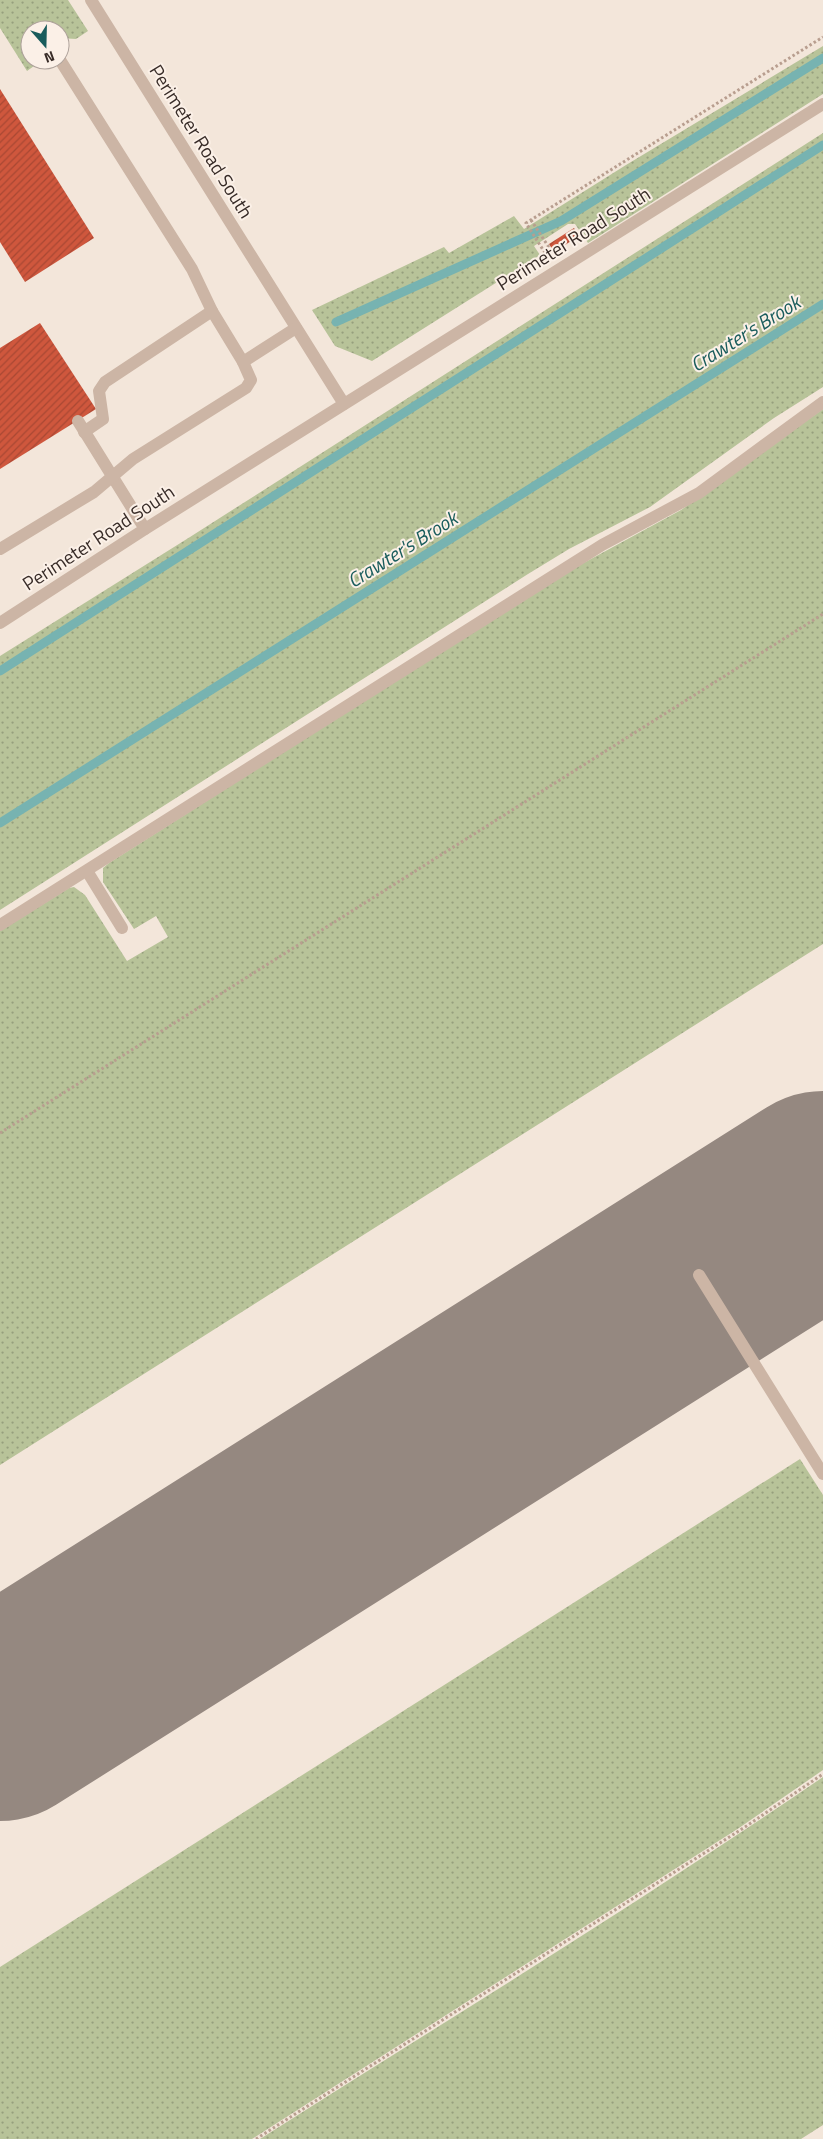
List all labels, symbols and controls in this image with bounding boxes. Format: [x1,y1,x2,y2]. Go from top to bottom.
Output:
north arrow [20,20,70,70]
text: N [41,46,58,69]
street label: Perimeter Road South [143,58,261,224]
street label: Perimeter Road South [490,179,656,297]
water label: Crawter's Brook [684,286,808,379]
street label: Perimeter Road South [16,477,180,597]
water label: Crawter's Brook [341,502,465,595]

